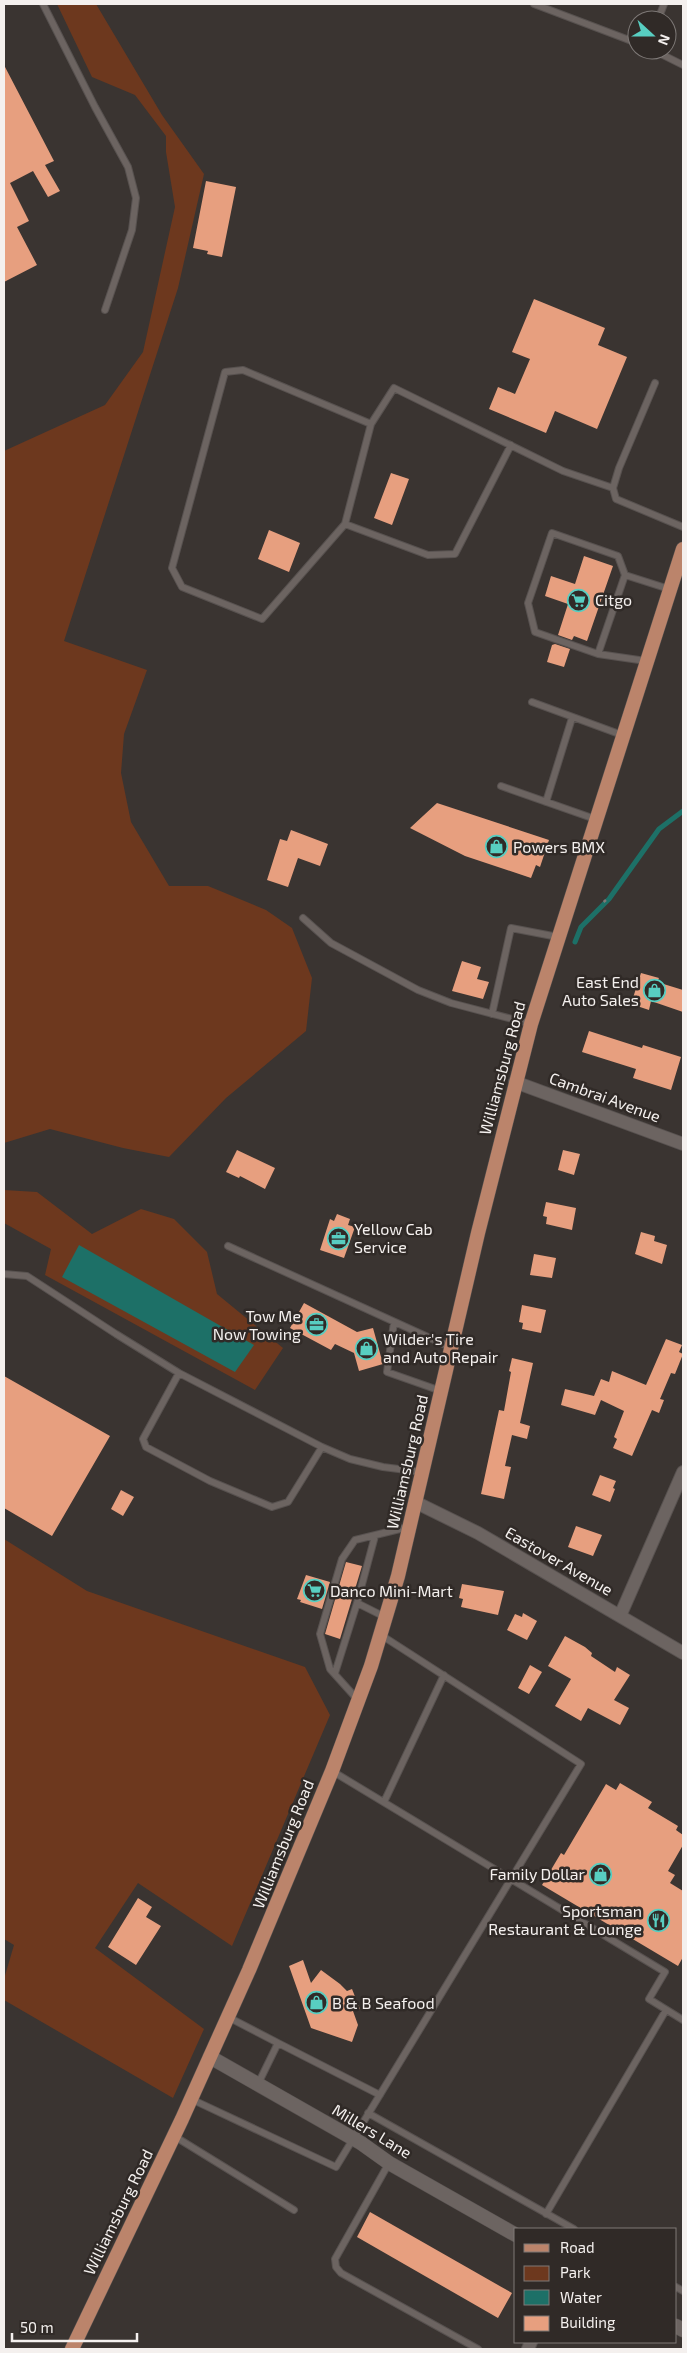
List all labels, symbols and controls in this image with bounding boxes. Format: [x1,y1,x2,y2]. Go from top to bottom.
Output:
north arrow [627,10,677,60]
text: N [655,32,674,48]
supermarket icon: Citgo [567,588,591,612]
place label: Citgo [595,590,632,609]
shop icon: Powers BMX [485,835,509,859]
place label: Powers BMX [513,837,605,856]
place label: East End Auto Sales [562,972,639,1009]
shop icon: East End Auto Sales [643,979,667,1003]
street label: Williamsburg Road [475,999,528,1137]
street label: Cambrai Avenue [547,1068,663,1125]
place label: Yellow Cab Service [354,1219,433,1256]
office icon: Yellow Cab Service [326,1226,350,1250]
place label: Tow Me Now Towing [213,1306,301,1343]
office icon: Tow Me Now Towing [305,1313,329,1337]
place label: Wilder's Tire and Auto Repair [383,1329,499,1366]
shop icon: Wilder's Tire and Auto Repair [355,1336,379,1360]
street label: Williamsburg Road [382,1393,431,1531]
street label: Eastover Avenue [502,1522,616,1599]
supermarket icon: Danco Mini-Mart [302,1579,326,1603]
place label: Danco Mini-Mart [330,1581,453,1600]
street label: Williamsburg Road [248,1777,317,1911]
shop icon: Family Dollar [589,1862,613,1886]
place label: Family Dollar [489,1864,586,1883]
place label: Sportsman Restaurant & Lounge [488,1901,642,1938]
restaurant icon: Sportsman Restaurant & Lounge [646,1908,670,1932]
shop icon: B & B Seafood [304,1991,328,2015]
place label: B & B Seafood [332,1993,435,2012]
street label: Millers Lane [329,2099,415,2162]
street label: Williamsburg Road [79,2146,156,2278]
legend [514,2228,677,2343]
text: Road [560,2238,595,2256]
text: Park [560,2263,591,2281]
text: Water [560,2288,602,2306]
scale bar [12,2310,138,2342]
text: Building [560,2313,616,2331]
text: 50 m [20,2318,54,2336]

